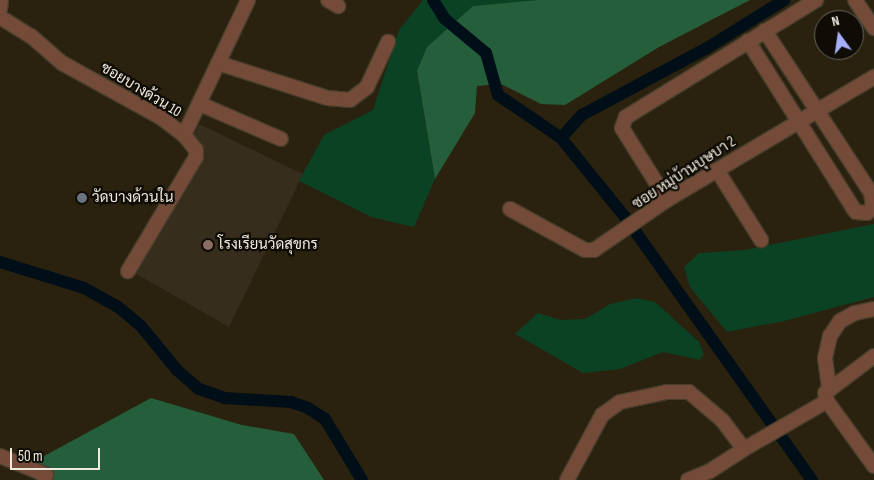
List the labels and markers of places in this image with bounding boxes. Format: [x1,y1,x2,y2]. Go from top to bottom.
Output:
place label: วัดบางด้วนใน [92,189,174,207]
marker: วัดบางด้วนใน [76,192,88,204]
place label: โรงเรียนวัดสุขกร [218,236,318,254]
marker: โรงเรียนวัดสุขกร [202,239,214,251]

